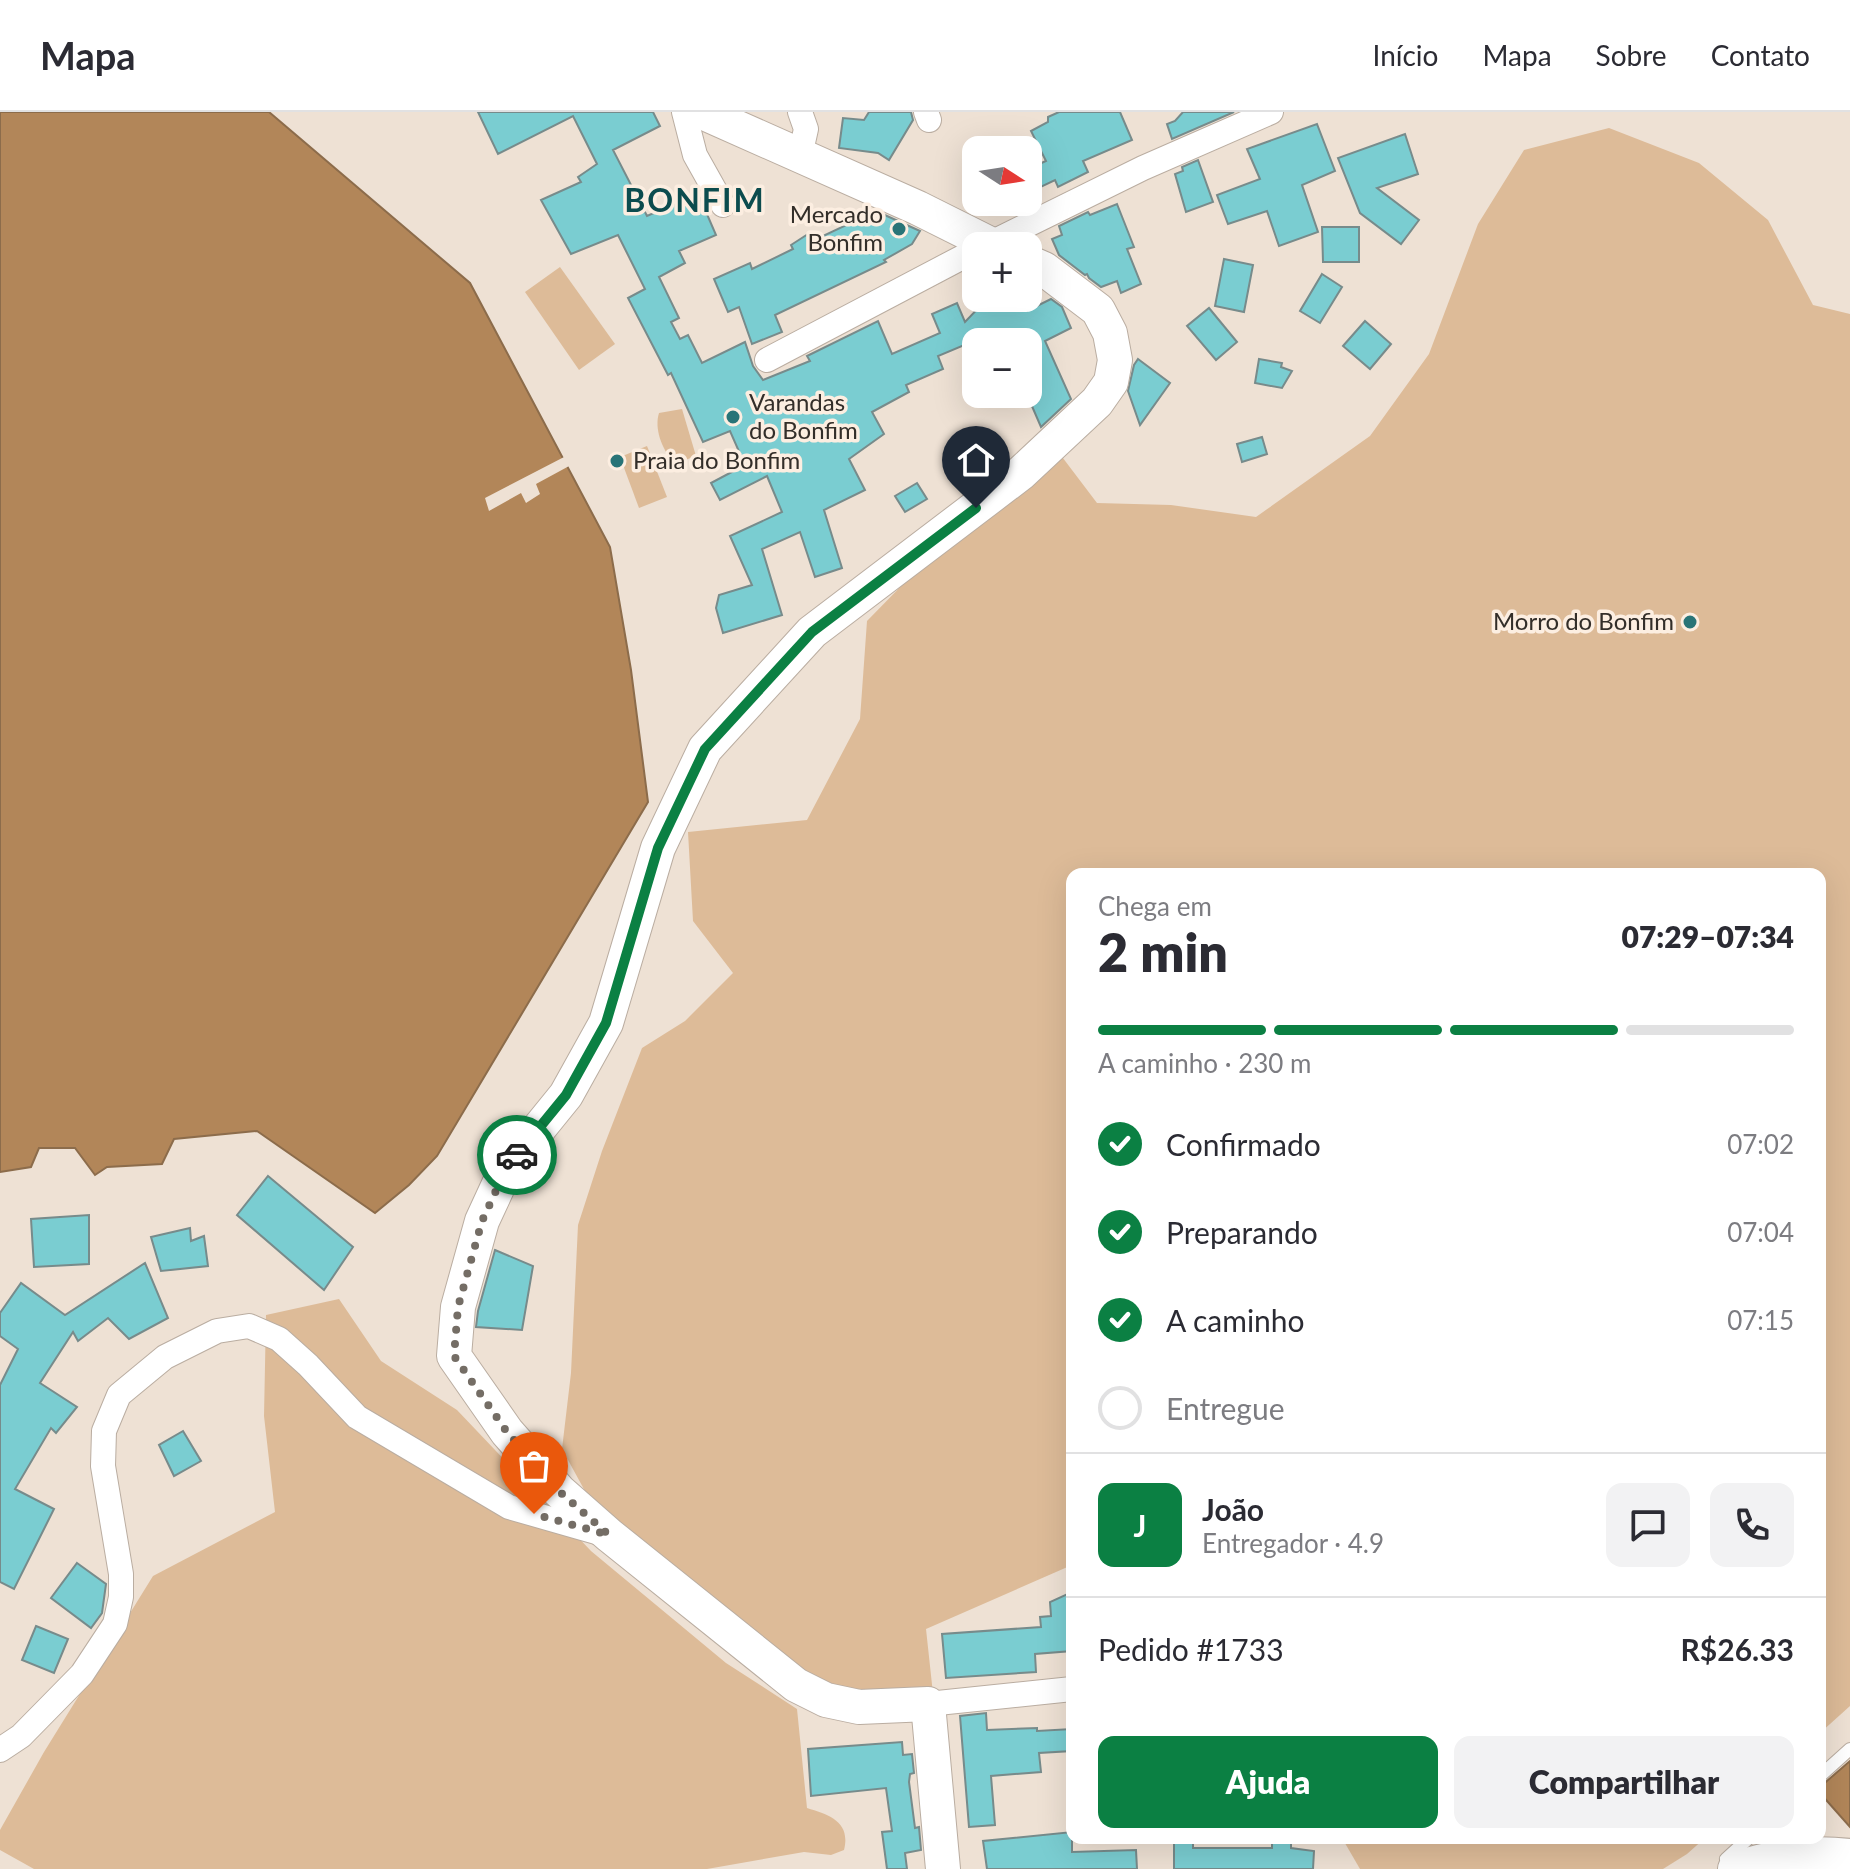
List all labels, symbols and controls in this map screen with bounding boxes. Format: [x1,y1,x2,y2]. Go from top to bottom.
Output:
text: Mapa [40,32,136,78]
text: Início [1373,38,1438,72]
text: Mapa [1482,38,1552,72]
text: Sobre [1596,38,1667,72]
text: Contato [1711,38,1810,72]
north arrow [962,136,1042,216]
map controls [962,136,1042,408]
district label: BONFIM [624,180,766,219]
place label: Mercado Bonfim [790,199,883,256]
marker: Mercado Bonfim [890,220,908,238]
button: + [962,232,1042,312]
button: − [962,328,1042,408]
place label: Varandas do Bonfim [749,387,858,444]
marker: Varandas do Bonfim [724,408,742,426]
pin [942,426,1010,508]
icon: home [954,438,998,482]
place label: Praia do Bonfim [633,445,800,474]
marker: Praia do Bonfim [608,452,626,470]
place label: Morro do Bonfim [1493,606,1674,635]
marker: Morro do Bonfim [1681,613,1699,631]
text: Chega em [1098,890,1212,922]
text: 07:29–07:34 [1621,918,1794,954]
text: 2 min [1098,921,1228,983]
text: A caminho · 230 m [1098,1047,1311,1079]
courier [477,1115,557,1195]
icon: check [1098,1122,1142,1166]
text: Confirmado [1166,1126,1321,1162]
text: 07:02 [1727,1128,1794,1160]
icon: car [495,1133,539,1177]
icon: check [1098,1210,1142,1254]
text: Preparando [1166,1214,1318,1250]
text: 07:04 [1727,1216,1794,1248]
icon: check [1098,1298,1142,1342]
text: A caminho [1166,1302,1305,1338]
text: 07:15 [1727,1304,1794,1336]
text: Entregue [1166,1390,1285,1426]
pin [500,1432,568,1514]
icon: bag [512,1444,556,1488]
button: chat [1606,1483,1690,1567]
button: phone [1710,1483,1794,1567]
text: João [1202,1491,1264,1527]
text: J [1134,1507,1146,1543]
text: Entregador · 4.9 [1202,1527,1384,1559]
text: Pedido #1733 [1098,1631,1284,1667]
text: R$26.33 [1681,1631,1794,1667]
button: Ajuda [1098,1736,1438,1828]
button: Compartilhar [1454,1736,1794,1828]

